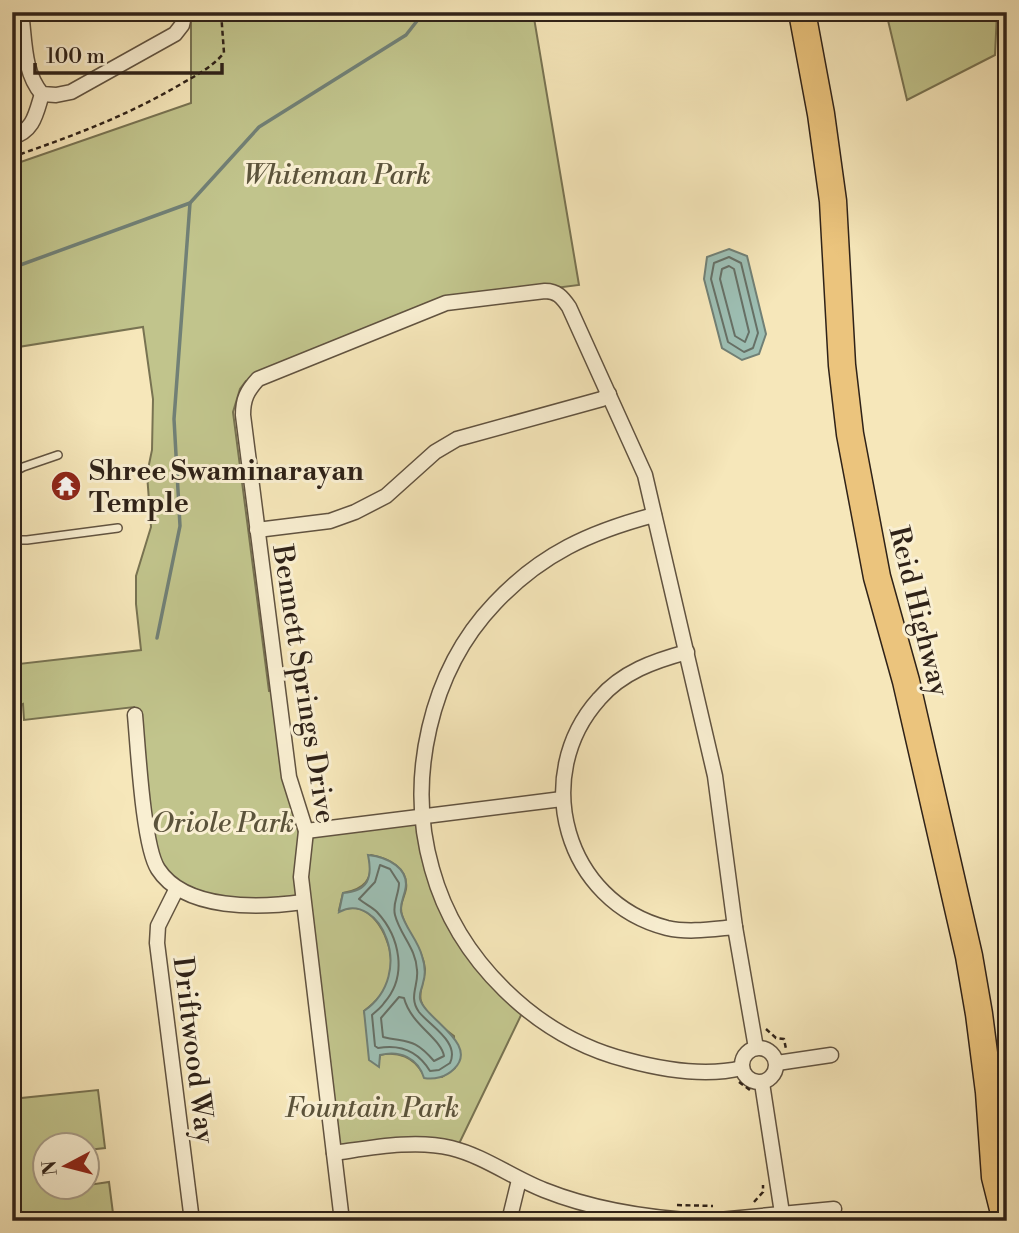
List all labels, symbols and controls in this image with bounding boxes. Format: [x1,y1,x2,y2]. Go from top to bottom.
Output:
scale bar [35,32,222,76]
text: 100 m [46,44,105,70]
park label: Whiteman Park [243,158,431,193]
place label: Shree Swaminarayan Temple [89,454,364,521]
temple icon: Shree Swaminarayan Temple [49,469,83,503]
street label: Reid Highway [881,523,957,700]
street label: Bennett Springs Drive [264,541,343,826]
park label: Oriole Park [152,806,294,841]
street label: Driftwood Way [165,955,222,1146]
park label: Fountain Park [285,1091,459,1126]
north arrow [32,1132,102,1202]
text: N [37,1159,63,1177]

